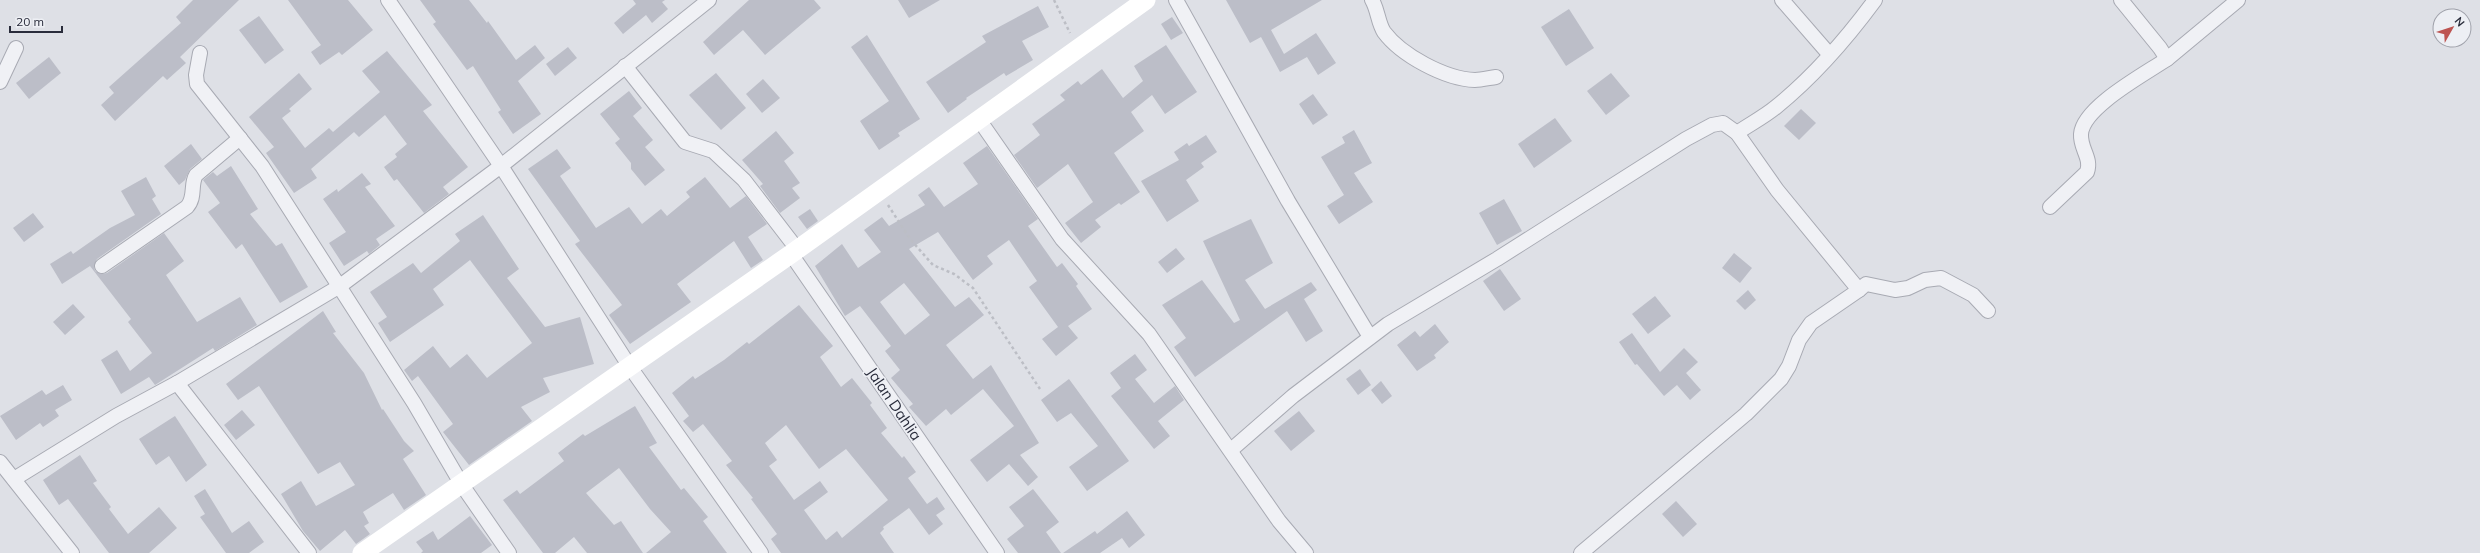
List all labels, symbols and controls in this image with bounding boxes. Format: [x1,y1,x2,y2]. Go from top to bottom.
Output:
scale bar [10,8,62,34]
north arrow [2432,8,2472,48]
text: 20 m [16,14,44,29]
text: N [2452,14,2468,29]
street label: Jalan Dahlia [863,363,926,444]

